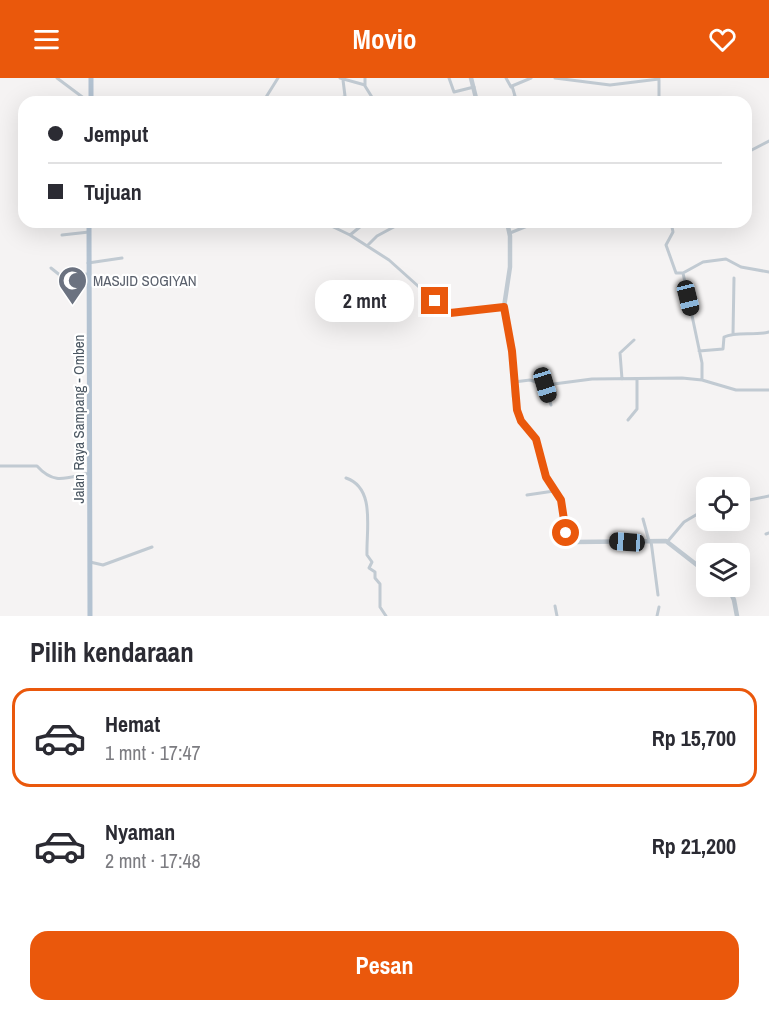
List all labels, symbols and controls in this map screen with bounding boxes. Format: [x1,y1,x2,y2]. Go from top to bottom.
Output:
text: Movio [353,21,416,57]
icon: menu [30,23,63,56]
icon: heart [706,23,739,56]
text: Jemput [84,119,148,149]
text: Tujuan [84,177,142,207]
mosque icon: MASJID SOGIYAN [56,264,88,306]
place label: MASJID SOGIYAN [93,270,197,291]
car [675,278,701,318]
callout: 2 mnt [315,280,414,322]
text: 2 mnt [343,287,386,314]
route end [421,287,448,314]
street label: Jalan Raya Sampang - Omben [68,335,89,503]
car [531,365,559,405]
map controls [696,477,750,597]
button: locate [696,477,750,531]
route start [552,519,579,546]
car [608,532,646,552]
button: layers [696,543,750,597]
text: Pilih kendaraan [30,634,194,670]
text: Hemat [105,709,160,739]
icon: car [33,711,87,765]
text: Rp 15,700 [652,723,736,753]
text: 1 mnt · 17:47 [105,739,201,766]
text: Nyaman [105,817,175,847]
icon: car [33,819,87,873]
text: Rp 21,200 [652,831,736,861]
text: 2 mnt · 17:48 [105,847,201,874]
button: Pesan [30,931,739,1000]

